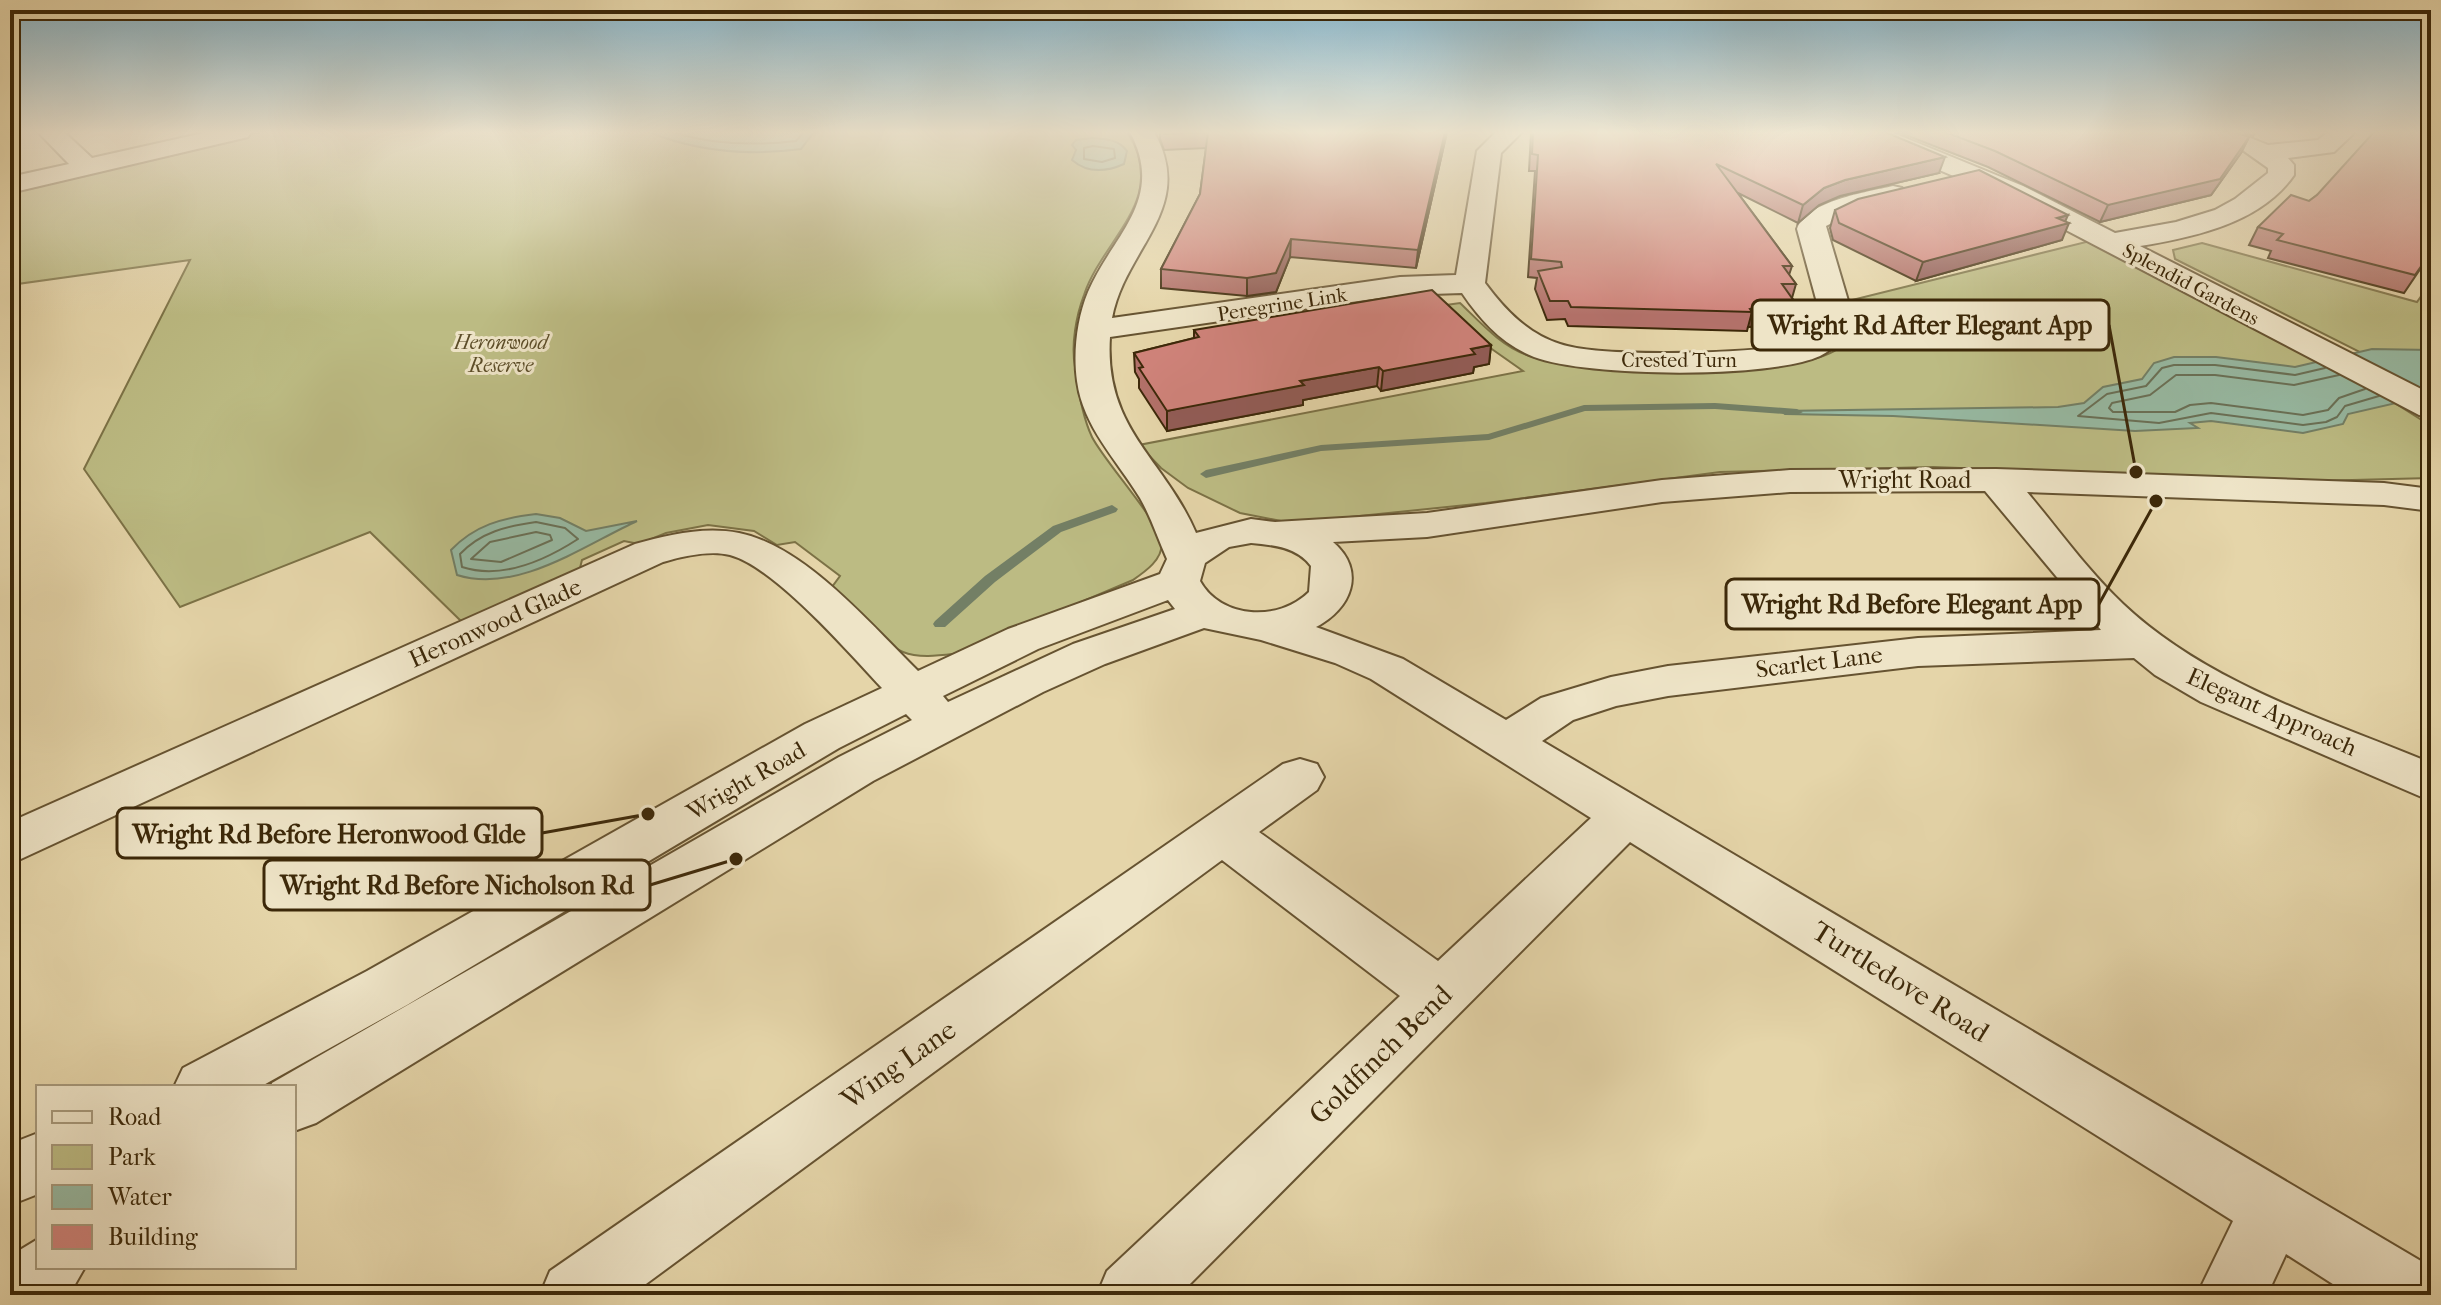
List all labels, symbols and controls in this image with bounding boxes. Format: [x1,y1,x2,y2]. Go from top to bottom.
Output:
street label: Splendid Gardens [2119,239,2263,330]
street label: Peregrine Link [1216,283,1349,326]
callout: Wright Rd After Elegant App [1752,300,2109,350]
text: Wright Rd After Elegant App [1767,310,2092,341]
park label: Heronwood Reserve [453,331,551,377]
street label: Crested Turn [1621,349,1737,372]
street label: Wright Road [1838,466,1972,494]
street label: Heronwood Glade [404,572,586,674]
callout: Wright Rd Before Elegant App [1726,579,2099,629]
text: Wright Rd Before Elegant App [1741,589,2082,620]
street label: Scarlet Lane [1754,640,1884,684]
street label: Elegant Approach [2183,662,2362,762]
street label: Wright Road [681,735,811,827]
callout: Wright Rd Before Heronwood Glde [117,808,542,858]
text: Wright Rd Before Heronwood Glde [131,819,526,850]
callout: Wright Rd Before Nicholson Rd [264,860,650,910]
text: Wright Rd Before Nicholson Rd [279,870,634,901]
street label: Turtledove Road [1806,914,1996,1049]
street label: Goldfinch Bend [1302,977,1459,1131]
street label: Wing Lane [834,1013,962,1117]
legend [36,1085,296,1269]
text: Road [108,1103,162,1131]
text: Park [108,1143,156,1171]
text: Water [107,1183,172,1211]
text: Building [108,1223,199,1251]

